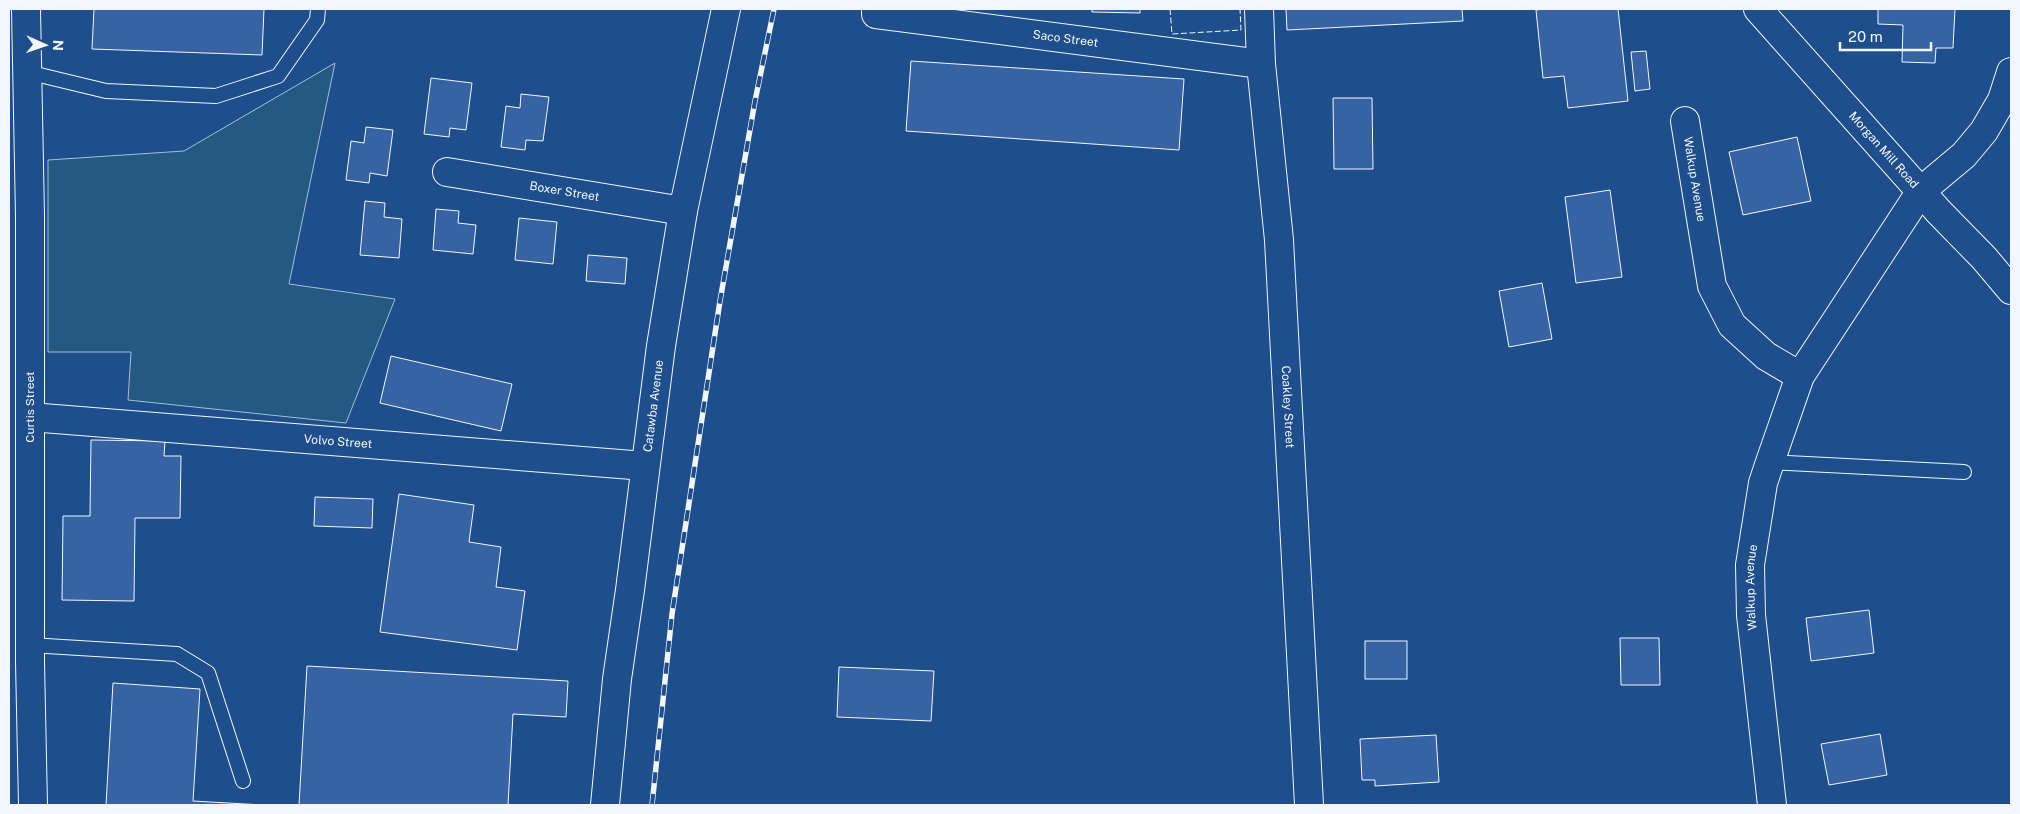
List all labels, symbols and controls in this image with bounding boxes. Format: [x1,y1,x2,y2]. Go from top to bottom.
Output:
north arrow [20,20,70,70]
scale bar [1840,20,1931,52]
street label: Saco Street [1032,27,1099,50]
text: 20 m [1848,28,1883,45]
text: N [50,40,66,51]
street label: Morgan Mill Road [1846,109,1922,191]
street label: Walkup Avenue [1681,136,1708,223]
street label: Boxer Street [528,179,601,204]
street label: Catawba Avenue [641,359,666,453]
street label: Coakley Street [1279,365,1297,449]
street label: Curtis Street [23,371,37,443]
street label: Volvo Street [303,432,373,451]
street label: Walkup Avenue [1743,543,1760,631]

